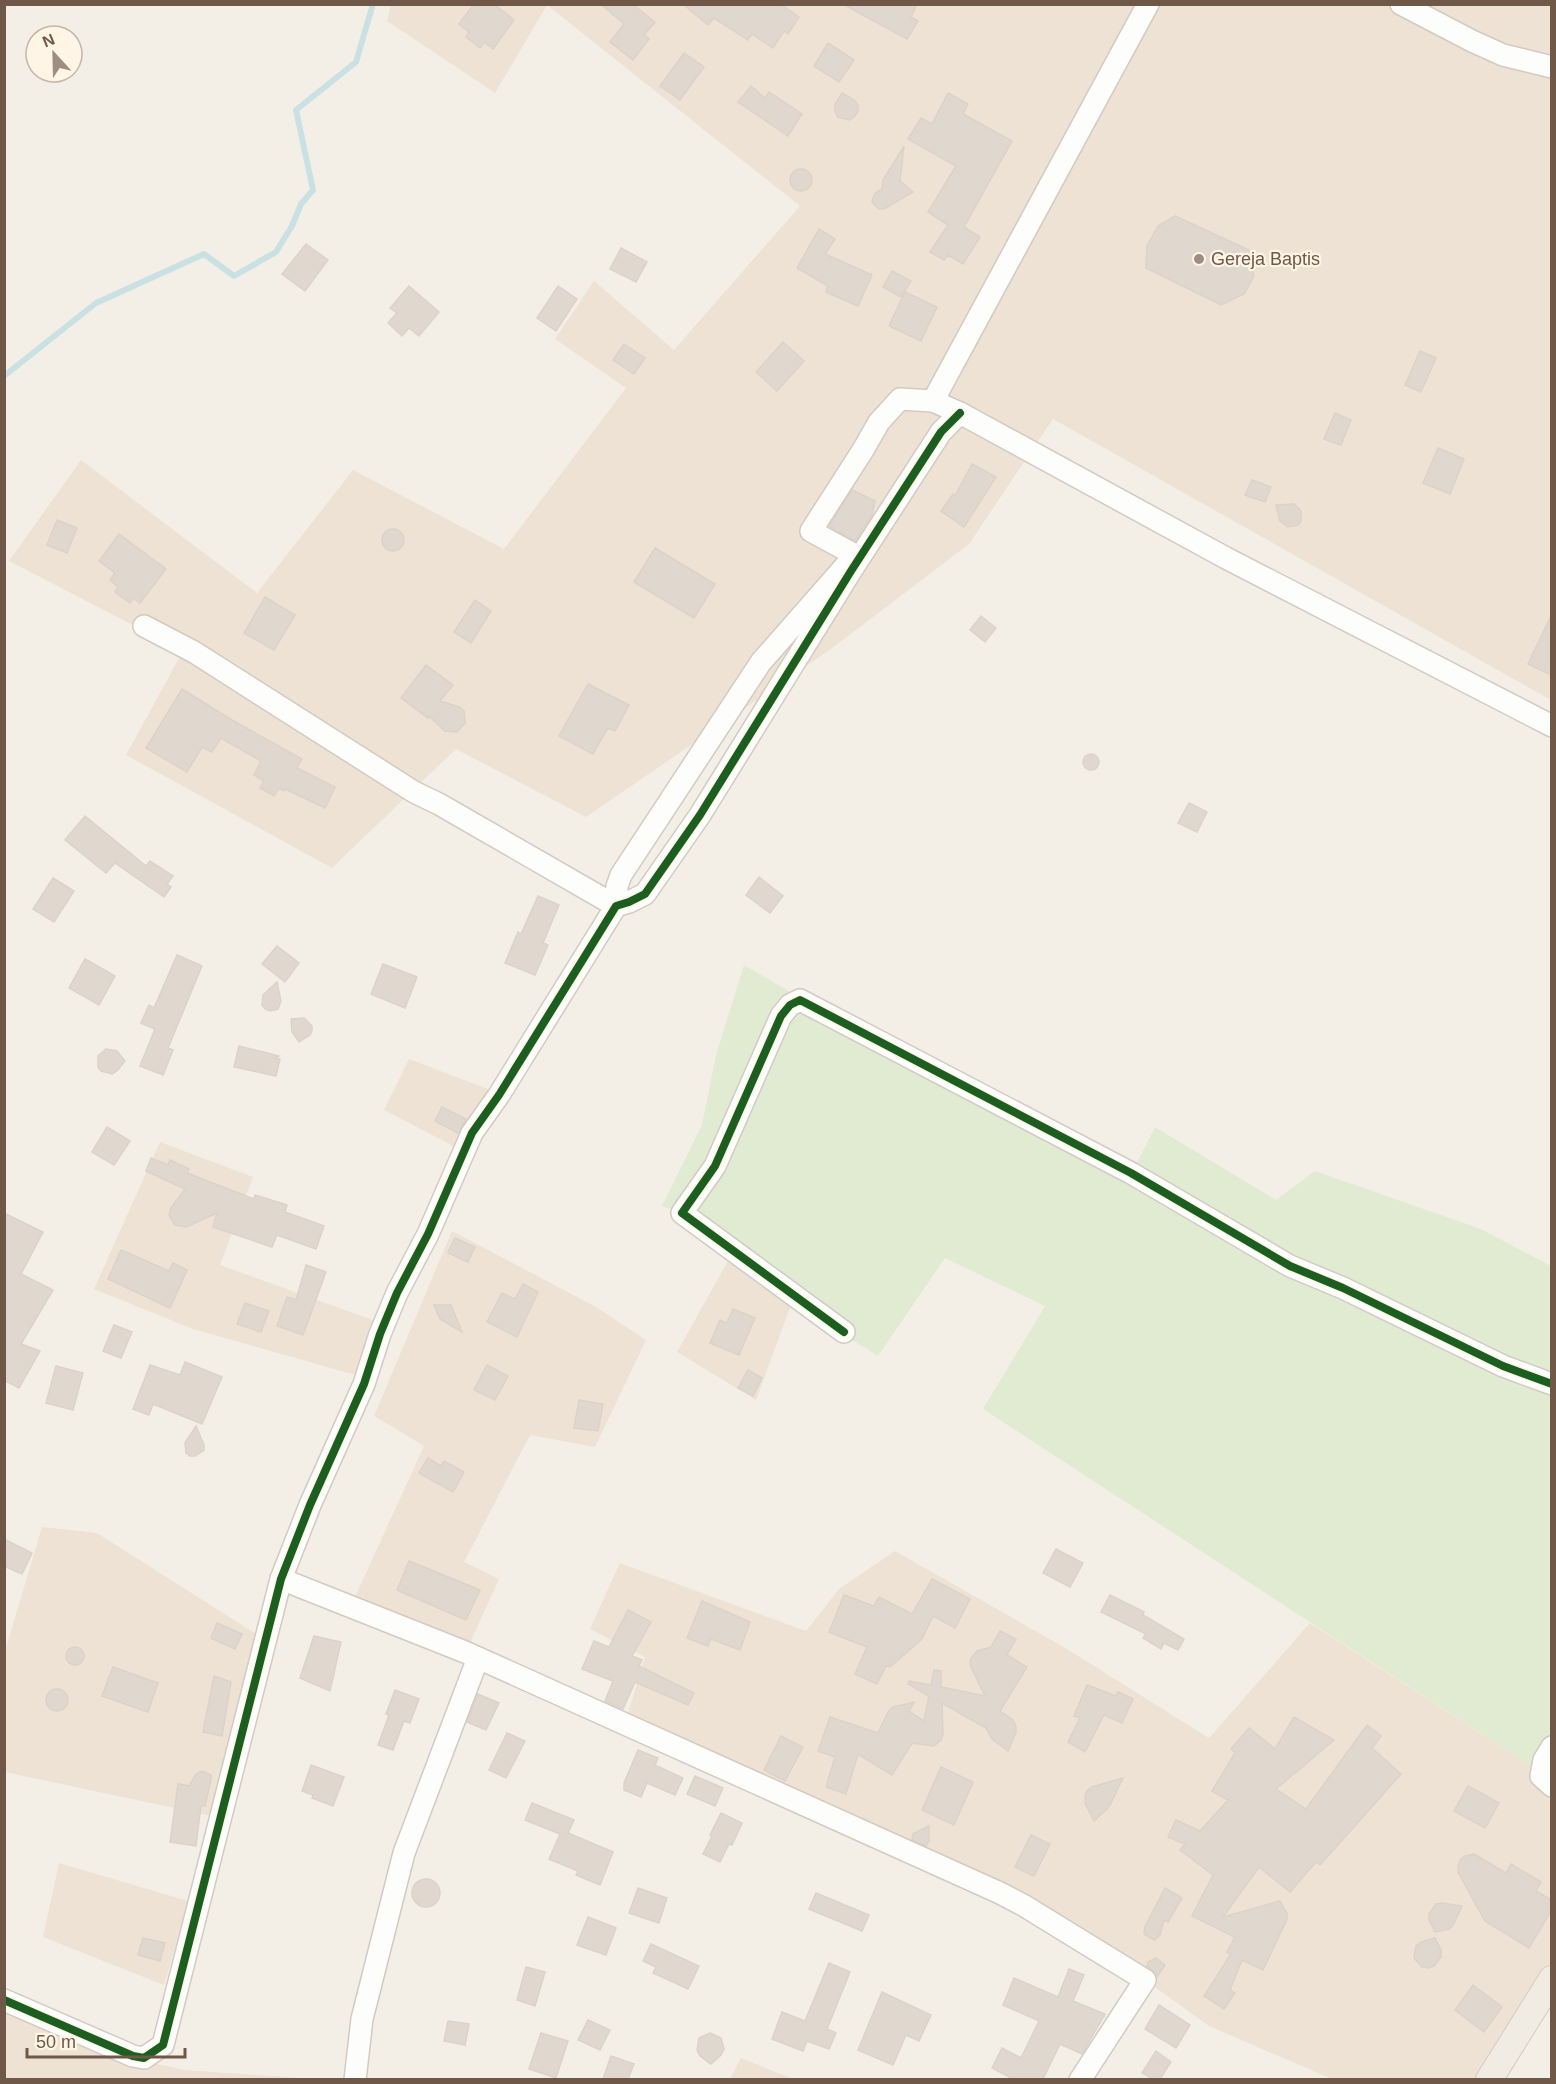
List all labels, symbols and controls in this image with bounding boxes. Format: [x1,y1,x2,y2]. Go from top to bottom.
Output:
north arrow [24,24,84,84]
text: N [40,31,57,51]
place label: Gereja Baptis [1211,249,1320,269]
marker: Gereja Baptis [1192,252,1206,266]
scale bar [27,2021,184,2059]
text: 50 m [36,2032,76,2052]

